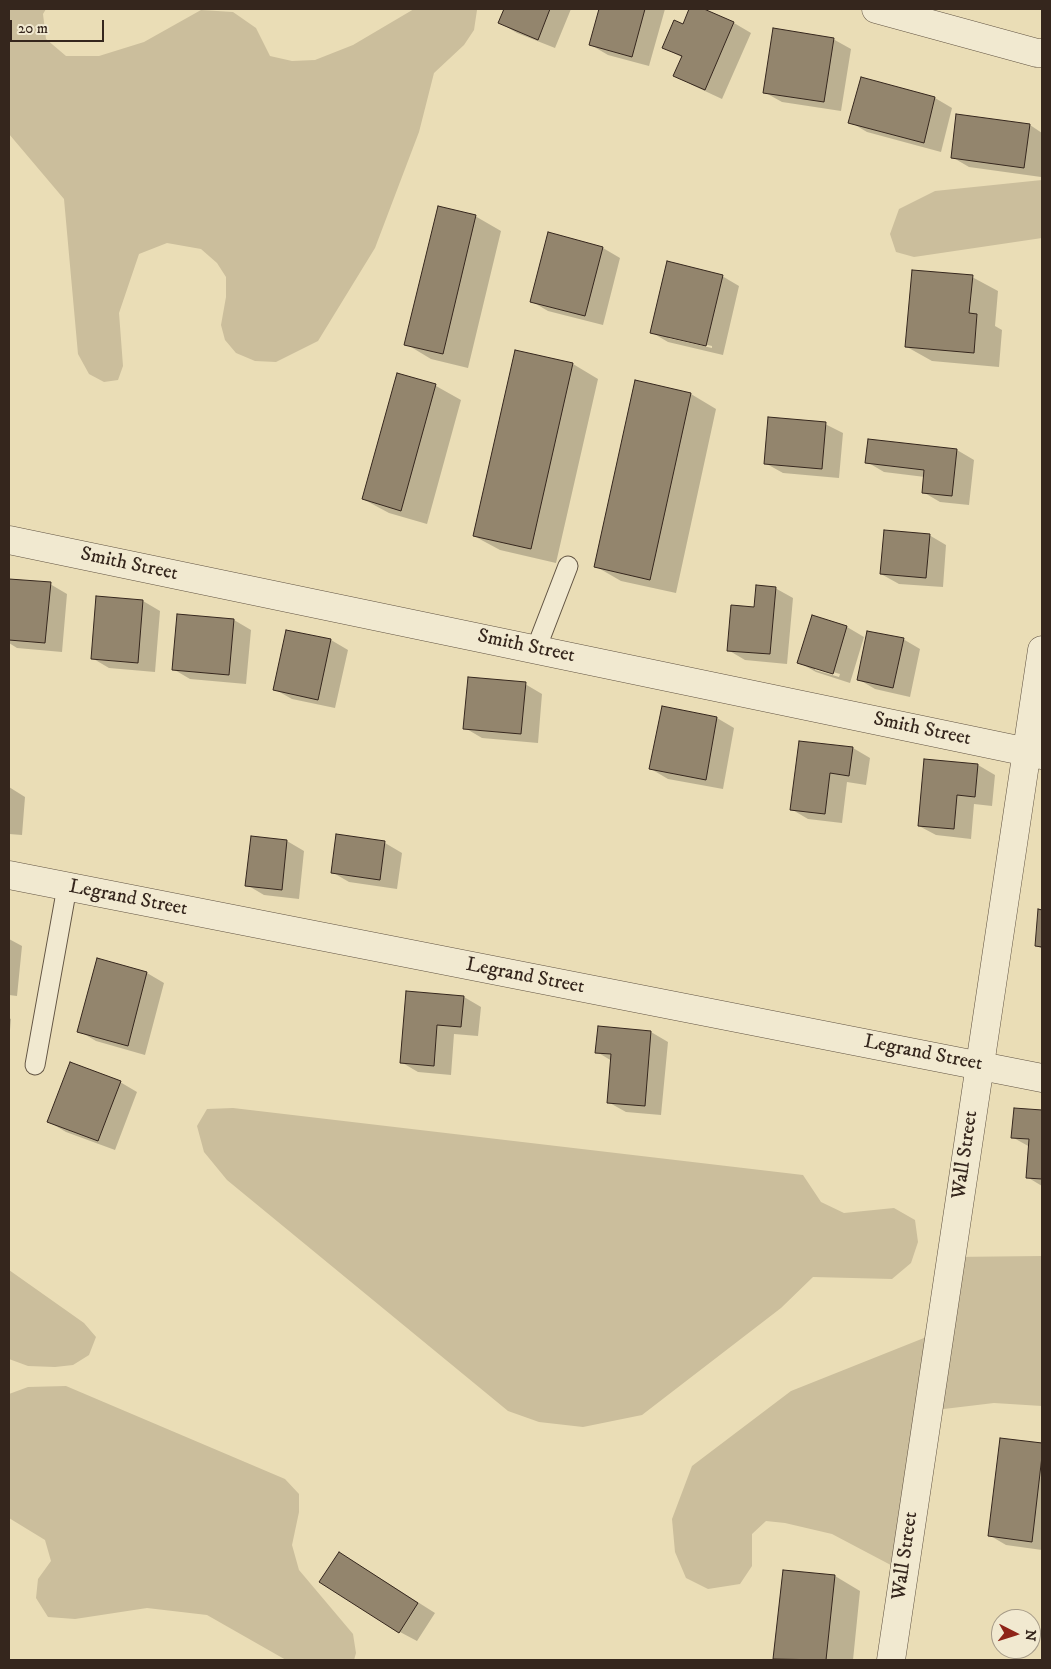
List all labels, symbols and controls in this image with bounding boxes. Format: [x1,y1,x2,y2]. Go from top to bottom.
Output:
scale bar [12,10,106,42]
text: 20 m [18,19,48,38]
street label: Smith Street [78,543,180,587]
street label: Smith Street [475,625,577,669]
street label: Smith Street [871,708,973,752]
street label: Legrand Street [67,876,189,922]
street label: Legrand Street [464,954,586,1000]
street label: Legrand Street [862,1031,984,1077]
street label: Wall Street [948,1109,984,1201]
street label: Wall Street [888,1510,924,1602]
north arrow [991,1609,1041,1659]
text: N [1020,1629,1039,1642]

